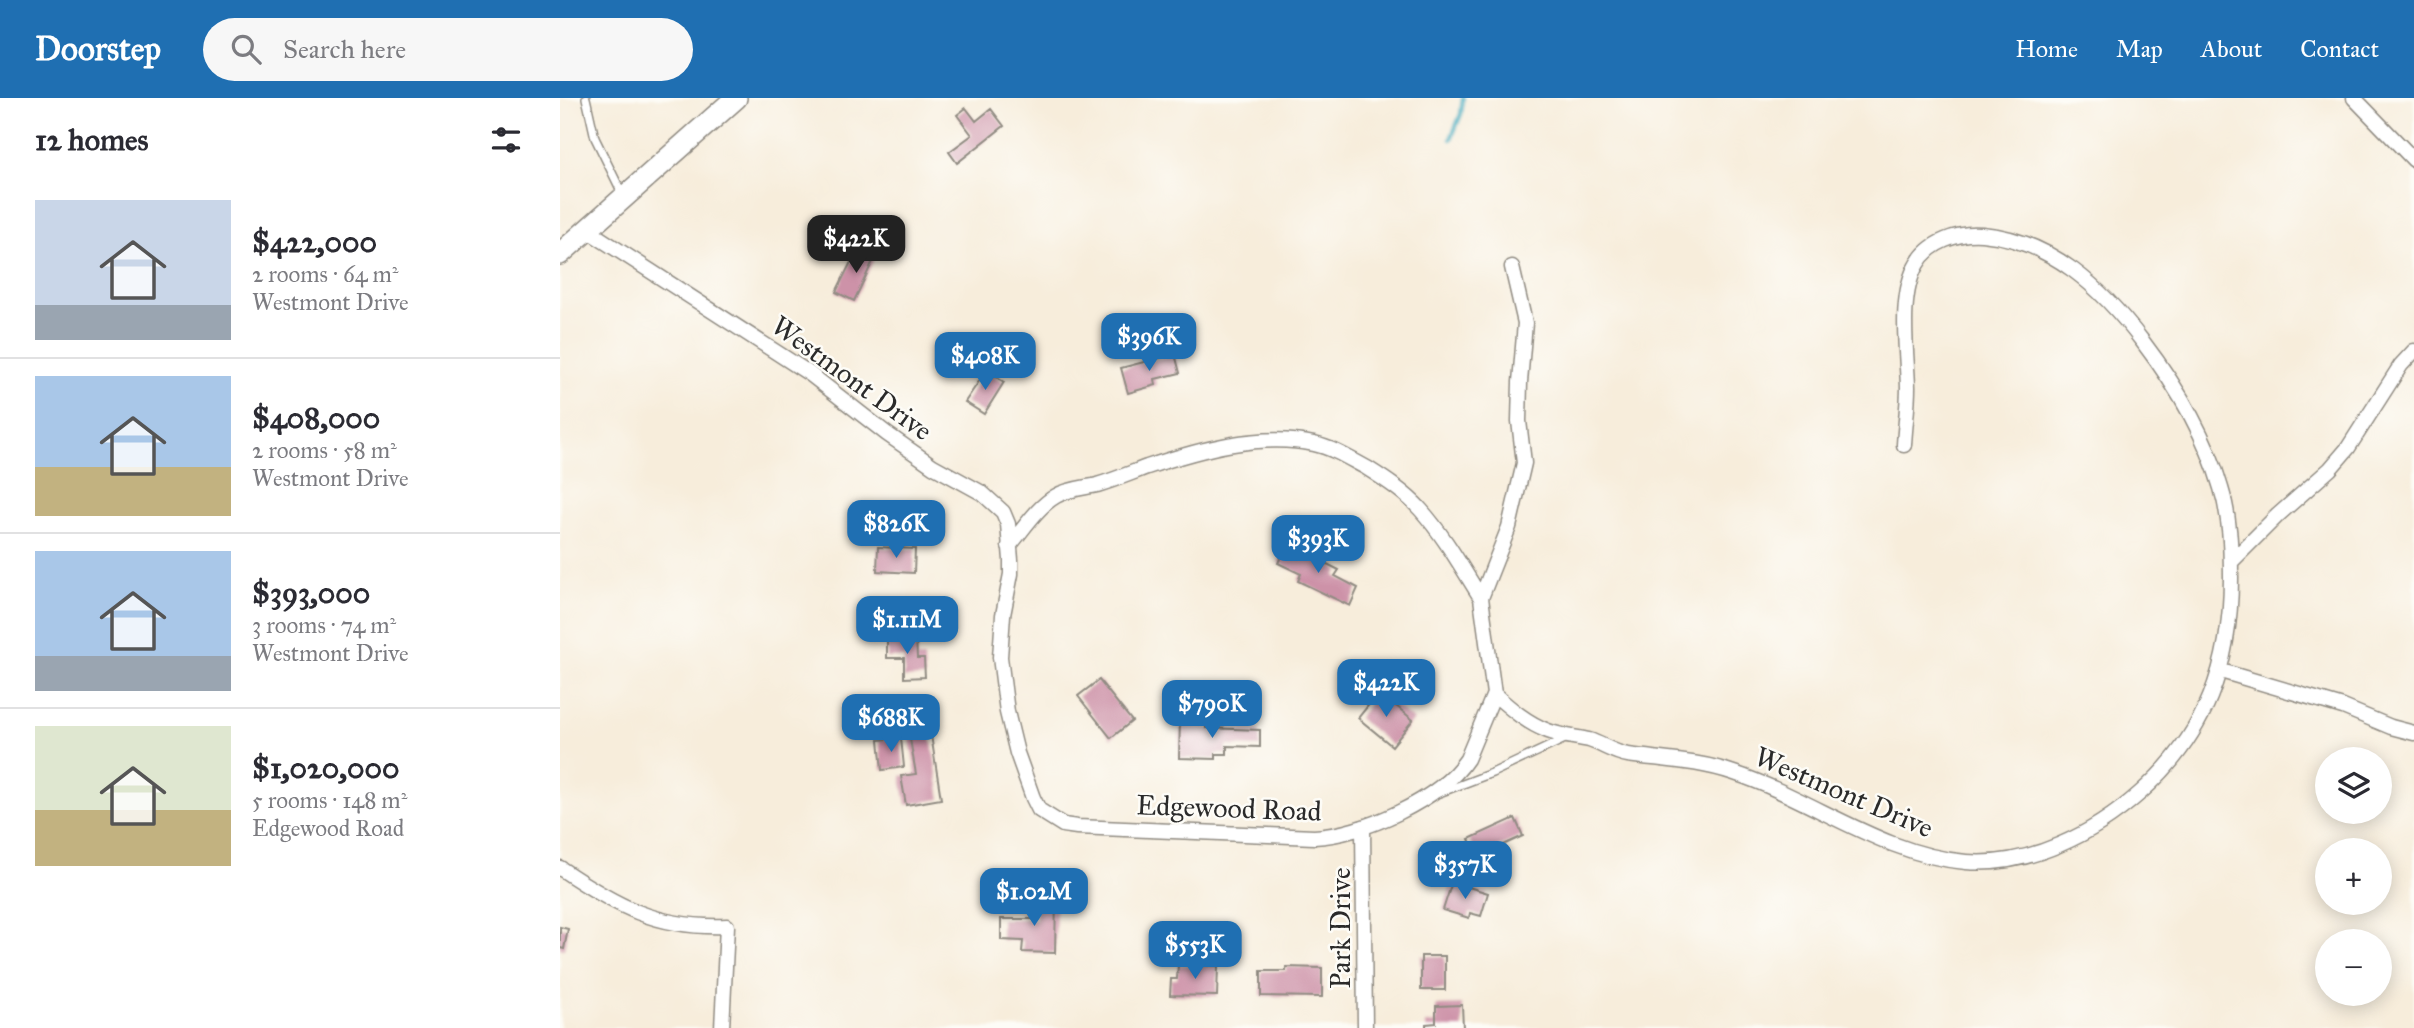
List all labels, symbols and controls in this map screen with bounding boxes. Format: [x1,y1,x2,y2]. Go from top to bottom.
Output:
search box [203,18,693,81]
text: Doorstep [35,29,161,69]
icon: search [227,30,265,68]
text: Search here [283,33,406,65]
text: Home [2015,34,2078,64]
text: Map [2116,34,2163,64]
text: About [2201,34,2262,64]
text: Contact [2300,34,2379,64]
icon: filters [487,121,525,159]
text: 12 homes [35,122,148,158]
pin: $422K [807,216,905,275]
text: $422,000 [252,224,377,260]
text: $422K [823,224,889,252]
icon: home [91,228,175,312]
text: 2 rooms · 64 m² [252,260,398,288]
text: Westmont Drive [252,288,409,316]
street label: Westmont Drive [765,308,939,448]
pin: $396K [1100,314,1198,373]
text: $396K [1117,322,1181,350]
pin: $408K [936,332,1034,392]
text: $408K [951,341,1019,369]
text: $408,000 [252,400,380,436]
icon: home [91,404,175,488]
text: 2 rooms · 58 m² [252,436,397,464]
text: Westmont Drive [252,464,409,492]
pin: $826K [847,500,945,560]
text: $826K [863,509,929,537]
pin: $393K [1269,516,1367,575]
text: $393K [1288,524,1348,552]
text: $393,000 [252,575,370,611]
icon: home [91,579,175,663]
pin: $1.11M [850,596,964,656]
text: $1.11M [872,605,942,633]
text: 3 rooms · 74 m² [252,611,396,639]
text: Westmont Drive [252,639,409,667]
pin: $422K [1337,660,1435,719]
text: $422K [1353,668,1419,696]
pin: $790K [1163,680,1261,740]
text: $790K [1178,689,1246,717]
pin: $688K [842,694,940,754]
text: $688K [858,703,924,731]
street label: Westmont Drive [1749,739,1939,845]
map controls [2315,747,2392,1006]
button: layers [2315,747,2392,824]
text: $1,020,000 [252,750,399,786]
icon: home [91,754,175,838]
text: 5 rooms · 148 m² [252,786,407,814]
street label: Edgewood Road [1136,787,1322,829]
text: Edgewood Road [252,814,404,842]
button: + [2315,838,2392,915]
pin: $357K [1416,842,1514,901]
text: $357K [1434,850,1496,878]
street label: Park Drive [1323,867,1358,989]
pin: $1.02M [977,868,1091,928]
text: $1.02M [996,877,1072,905]
pin: $553K [1146,922,1244,981]
button: − [2315,929,2392,1006]
text: $553K [1165,930,1225,958]

